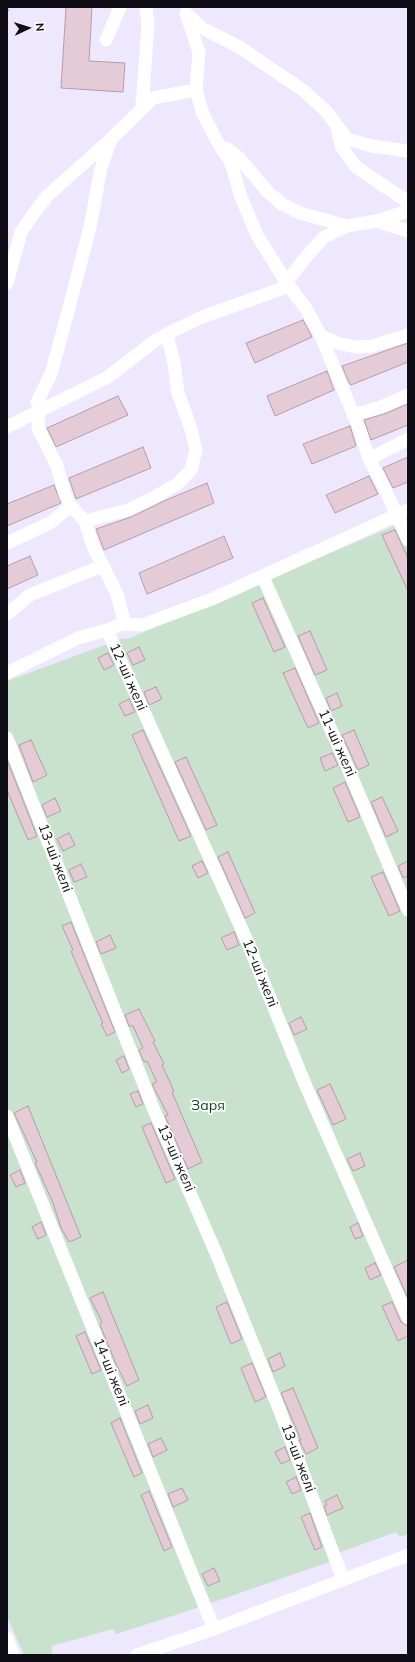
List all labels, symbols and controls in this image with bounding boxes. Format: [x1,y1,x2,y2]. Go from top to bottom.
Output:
north arrow [8,8,48,48]
text: N [33,23,47,32]
street label: 12-ші желі [106,641,150,713]
street label: 11-ші желі [315,707,359,779]
street label: 13-ші желі [34,821,76,895]
street label: 12-ші желі [239,936,281,1010]
park label: Заря [191,1098,225,1114]
street label: 13-ші желі [154,1122,198,1194]
street label: 14-ші желі [90,1335,132,1409]
street label: 13-ші желі [277,1421,319,1495]

